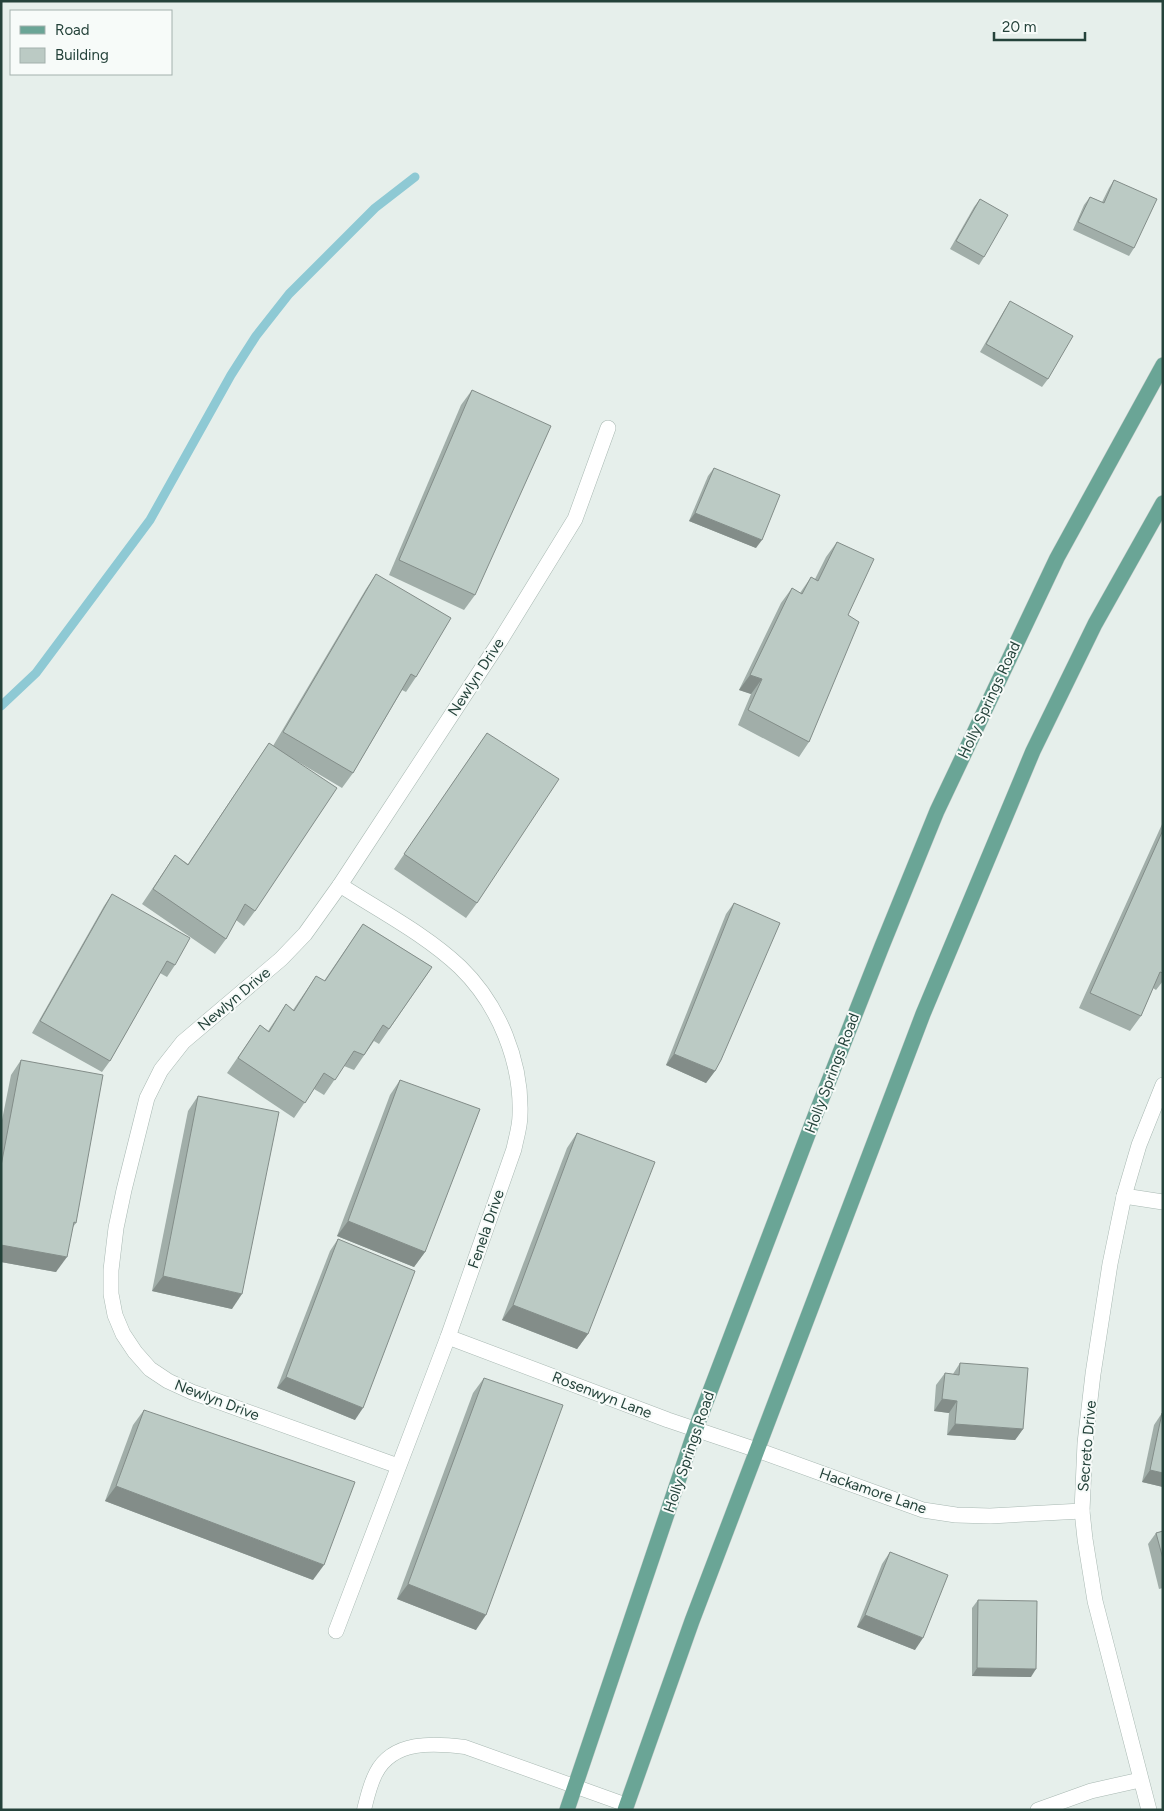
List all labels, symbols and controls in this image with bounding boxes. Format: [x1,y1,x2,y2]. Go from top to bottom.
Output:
legend [10,10,172,75]
scale bar [994,10,1085,42]
text: 20 m [1002,18,1036,36]
text: Road [55,21,90,39]
text: Building [55,46,109,64]
street label: Newlyn Drive [444,635,508,719]
street label: Holly Springs Road [954,639,1024,761]
street label: Newlyn Drive [194,963,274,1035]
street label: Holly Springs Road [801,1010,863,1136]
street label: Fenela Drive [464,1187,508,1271]
street label: Rosenwyn Lane [550,1368,654,1422]
street label: Newlyn Drive [172,1376,262,1424]
street label: Holly Springs Road [660,1389,718,1515]
street label: Secreto Drive [1074,1400,1100,1492]
street label: Hackamore Lane [817,1464,929,1518]

